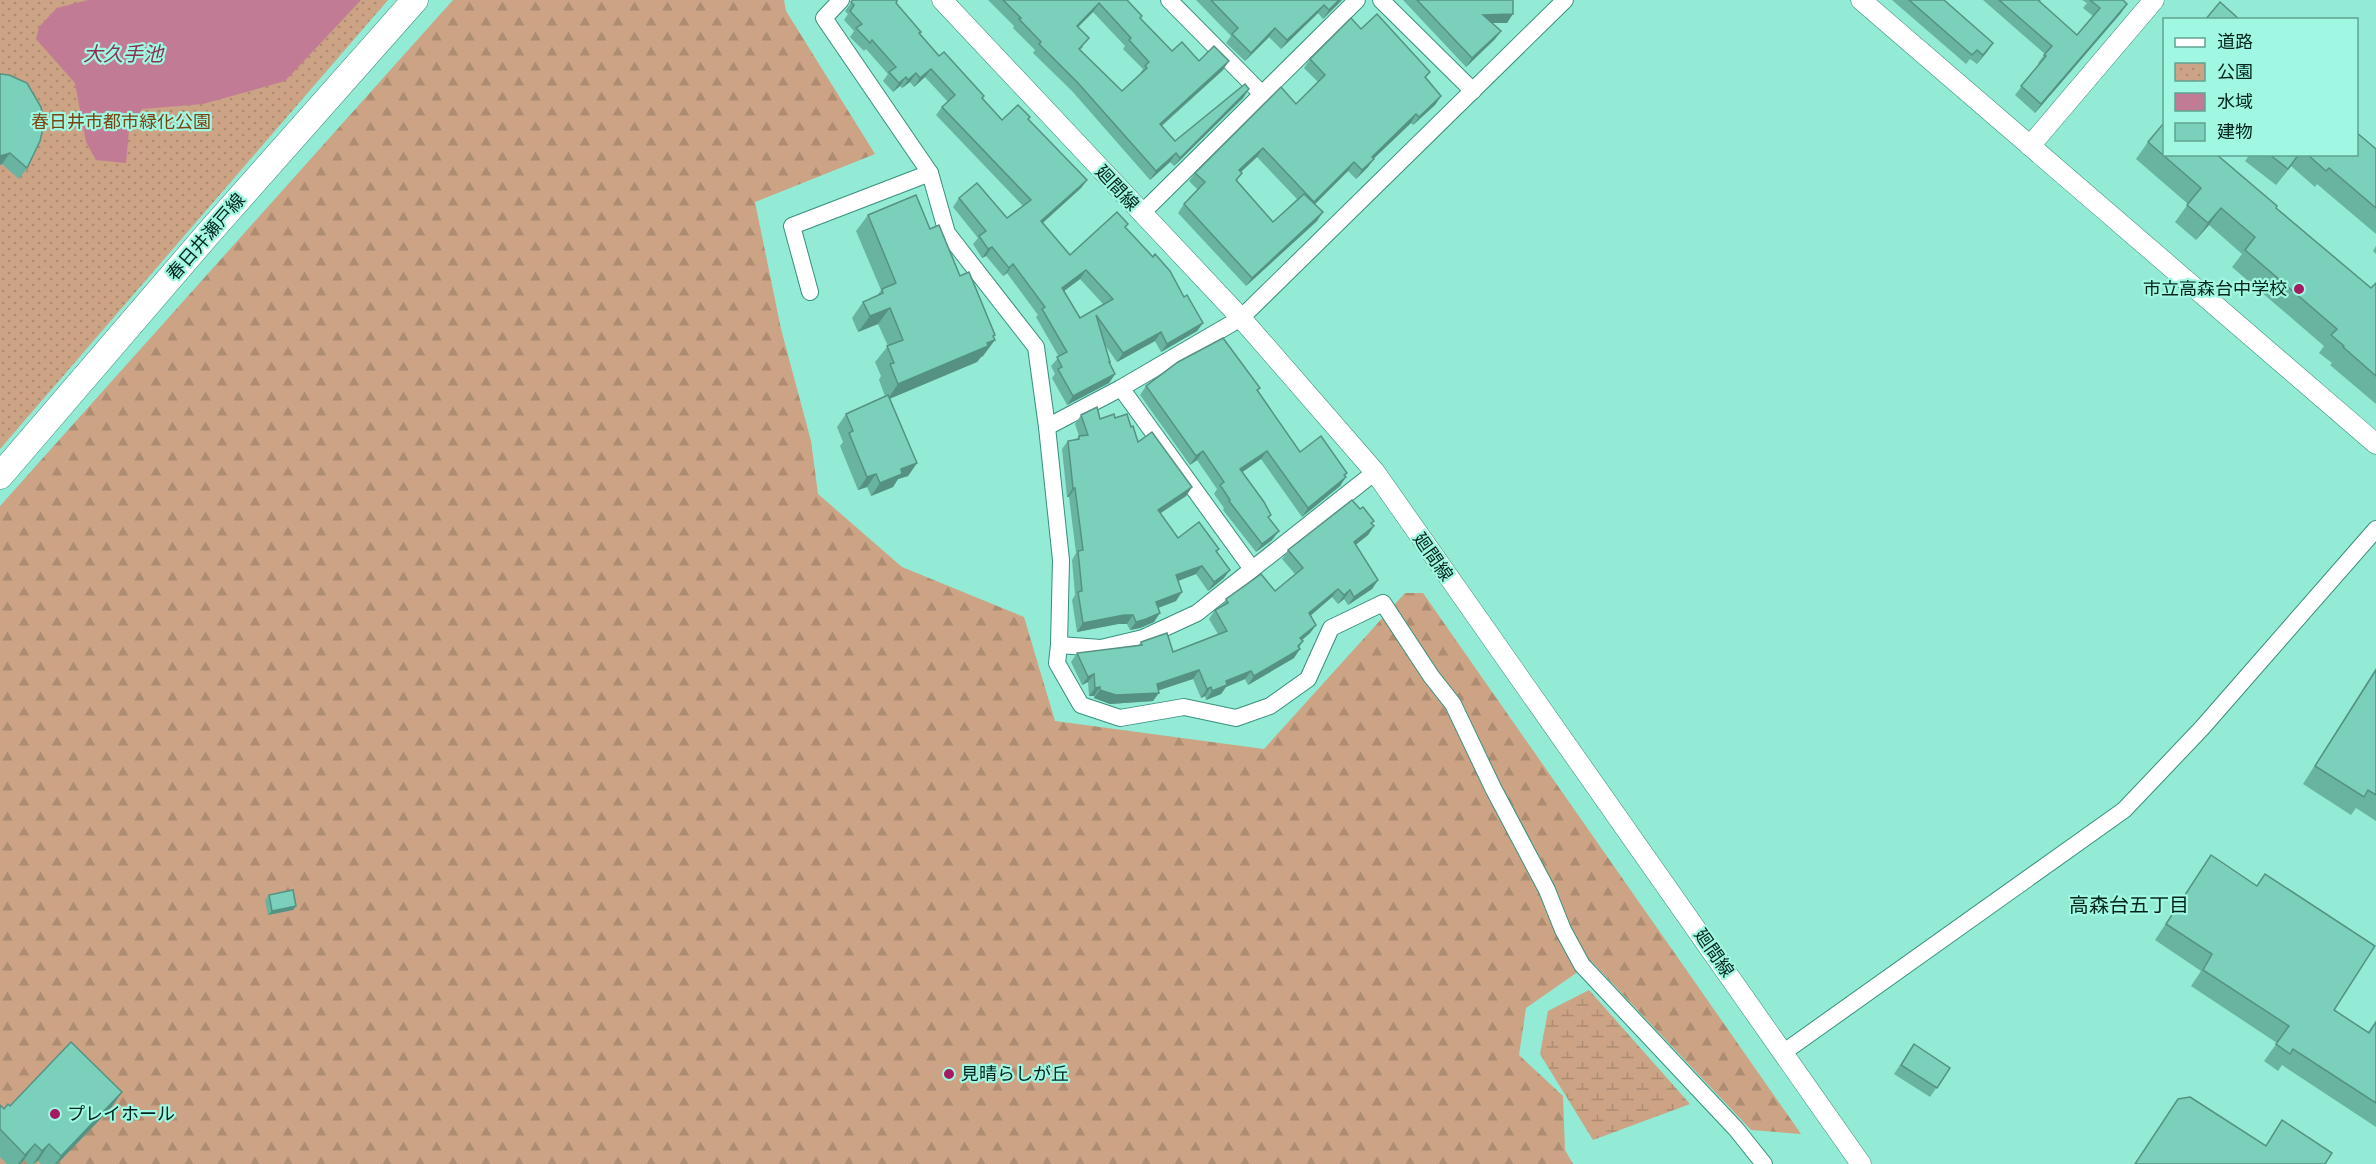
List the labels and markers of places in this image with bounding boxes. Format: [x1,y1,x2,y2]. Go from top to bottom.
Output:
place label: 市立高森台中学校 [2143,278,2287,300]
marker: 市立高森台中学校 [2292,282,2306,296]
place label: 見晴らしが丘 [961,1063,1069,1085]
marker: 見晴らしが丘 [942,1067,956,1081]
place label: プレイホール [67,1103,175,1125]
marker: プレイホール [48,1107,62,1121]

